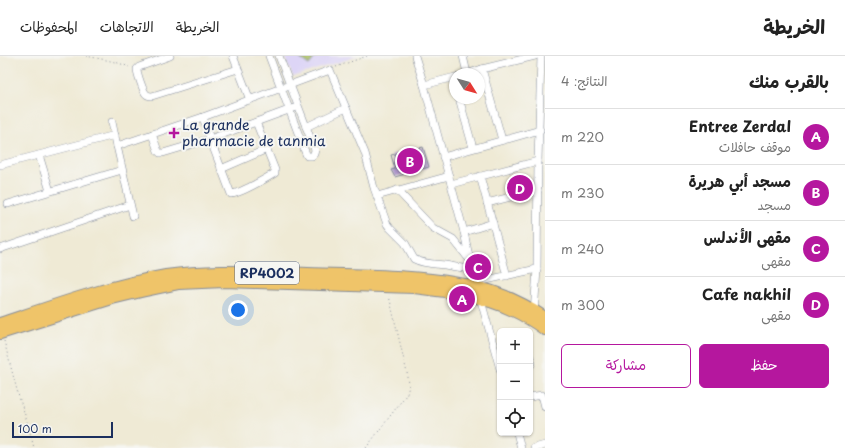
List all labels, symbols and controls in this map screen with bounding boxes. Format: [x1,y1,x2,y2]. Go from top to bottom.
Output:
text: الخريطة [763,12,825,40]
text: المحفوظات [20,16,78,37]
text: الاتجاهات [100,16,154,37]
text: الخريطة [176,16,219,37]
north arrow [449,68,485,104]
text: بالقرب منك [749,68,829,94]
text: النتائج: 4 [561,71,608,90]
place label: La grande pharmacie de tanmia [182,114,326,151]
text: Entree Zerdal [689,114,791,137]
text: 220 m [561,127,604,146]
text: A [811,127,821,146]
marker: La grande pharmacie de tanmia [169,128,179,138]
text: موقف حافلات [719,137,791,156]
pin: B [397,146,423,176]
text: مسجد أبي هريرة [689,169,791,192]
pin: D [507,173,533,203]
text: 230 m [561,183,604,202]
text: B [812,183,820,202]
text: مسجد [758,195,791,214]
text: مقهى الأندلس [704,225,791,248]
text: 240 m [561,239,604,258]
text: C [811,239,821,258]
text: مقهى [761,251,791,270]
pin: C [465,252,491,282]
road number: RP4002 [235,262,299,284]
text: Cafe nakhil [702,282,791,305]
pin: A [449,284,475,314]
text: 300 m [561,295,605,314]
text: D [811,295,821,314]
your location [228,300,248,320]
text: مقهى [761,305,791,324]
map controls [497,328,533,436]
button: + [497,328,533,364]
button: مشاركة [561,344,691,388]
button: حفظ [699,344,829,388]
button: − [497,364,533,400]
button: locate [497,400,533,436]
scale bar [12,420,113,439]
text: 100 m [18,420,52,437]

